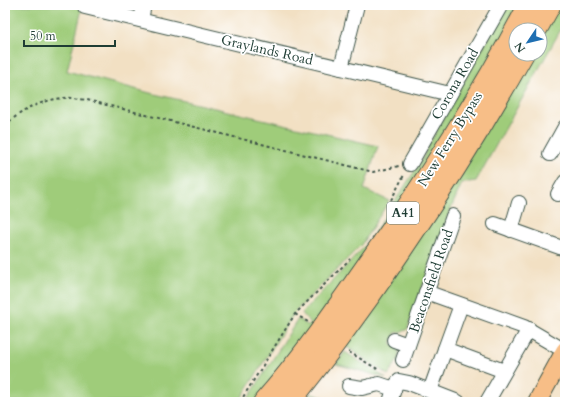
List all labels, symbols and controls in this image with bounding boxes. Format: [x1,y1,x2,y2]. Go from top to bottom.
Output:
scale bar [24,22,115,48]
north arrow [508,22,548,62]
text: 50 m [30,28,57,44]
street label: Graylands Road [219,30,315,70]
text: N [511,39,529,56]
street label: Corona Road [427,44,483,123]
street label: New Ferry Bypass [413,88,487,190]
road number: A41 [387,202,419,224]
street label: Beaconsfield Road [404,226,458,335]

